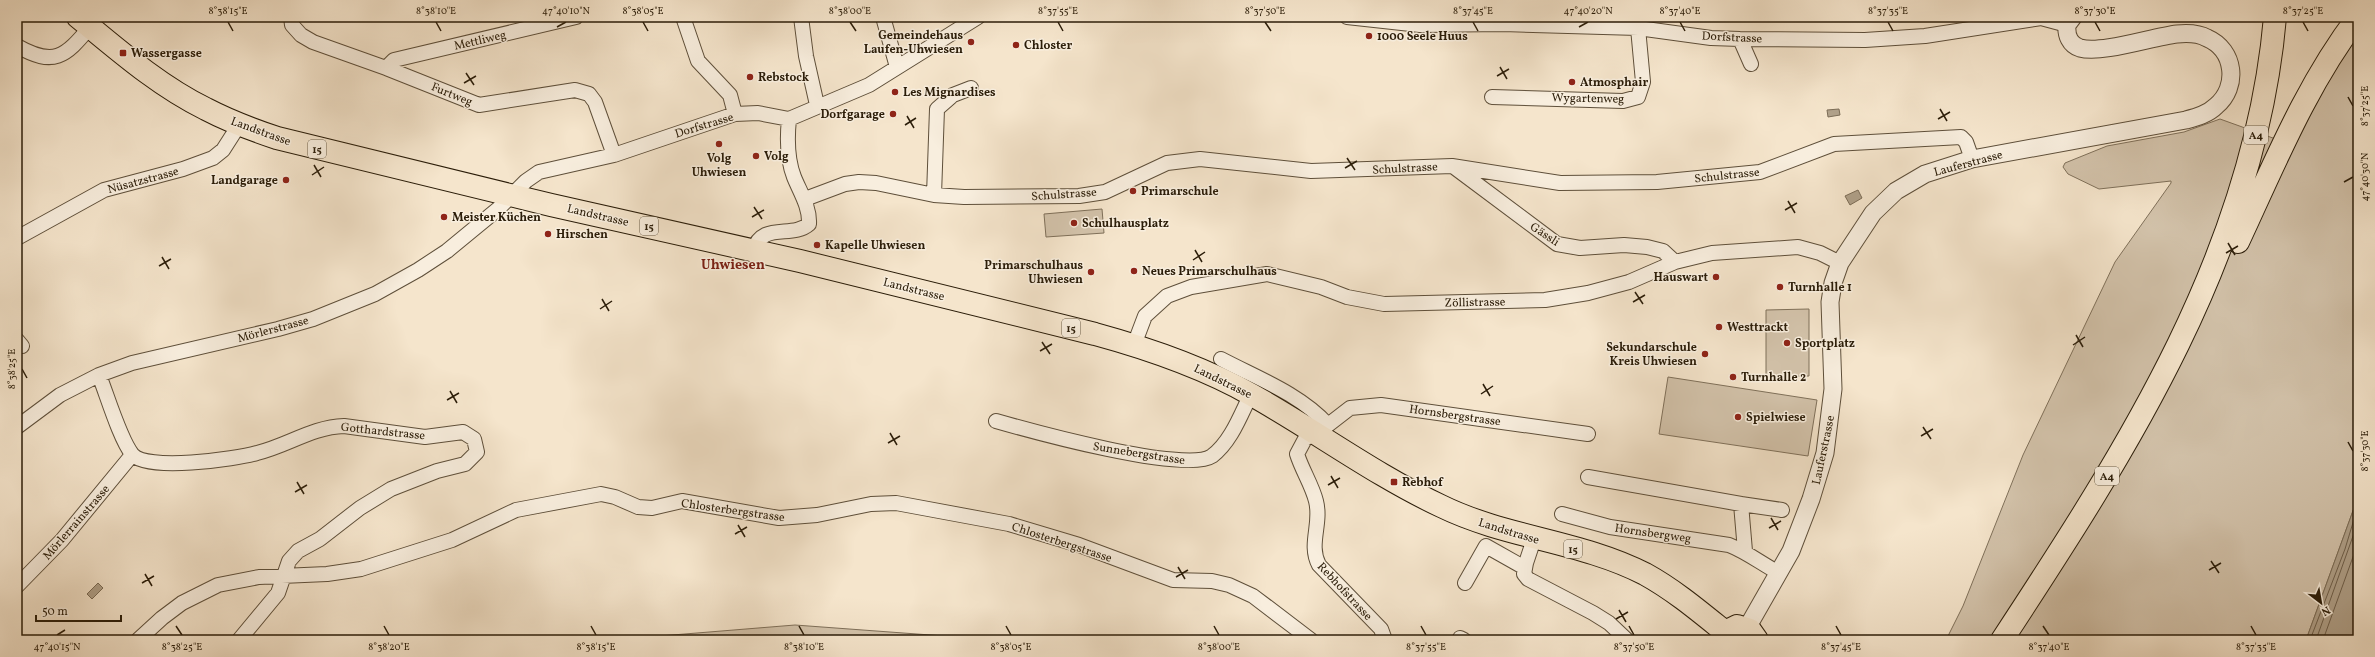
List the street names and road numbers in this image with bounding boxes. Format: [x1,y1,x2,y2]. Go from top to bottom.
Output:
street label: Mettliweg [453,27,508,55]
street label: Dorfstrasse [1701,28,1763,48]
street label: Furtweg [429,79,475,110]
street label: Wygartenweg [1552,90,1624,108]
street label: Dorfstrasse [673,109,736,142]
street label: Landstrasse [228,114,293,150]
road number: A4 [2244,126,2268,144]
road number: 15 [308,140,326,158]
street label: Lauferstrasse [1932,147,2005,181]
street label: Schulstrasse [1372,159,1438,179]
street label: Nüsatzstrasse [106,164,181,198]
street label: Schulstrasse [1694,165,1761,187]
street label: Schulstrasse [1031,185,1098,205]
street label: Landstrasse [565,201,631,231]
road number: 15 [640,217,658,235]
street label: Gässli [1527,219,1563,251]
street label: Landstrasse [881,275,947,305]
street label: Zöllistrasse [1444,294,1506,312]
street label: Mörlerstrasse [236,313,311,347]
road number: 15 [1062,319,1080,337]
street label: Landstrasse [1191,361,1255,403]
street label: Hornsbergstrasse [1408,402,1502,430]
street label: Lauferstrasse [1809,414,1839,486]
street label: Gotthardstrasse [340,420,426,444]
street label: Sunnebergstrasse [1092,439,1186,469]
road number: A4 [2095,467,2119,485]
street label: Mörlerrainstrasse [40,481,114,564]
street label: Chlosterbergstrasse [680,496,786,526]
street label: Landstrasse [1476,515,1541,549]
street label: Chlosterbergstrasse [1009,519,1114,567]
street label: Hornsbergweg [1614,521,1692,547]
road number: 15 [1564,540,1582,558]
street label: Rebhofstrasse [1313,559,1376,624]

